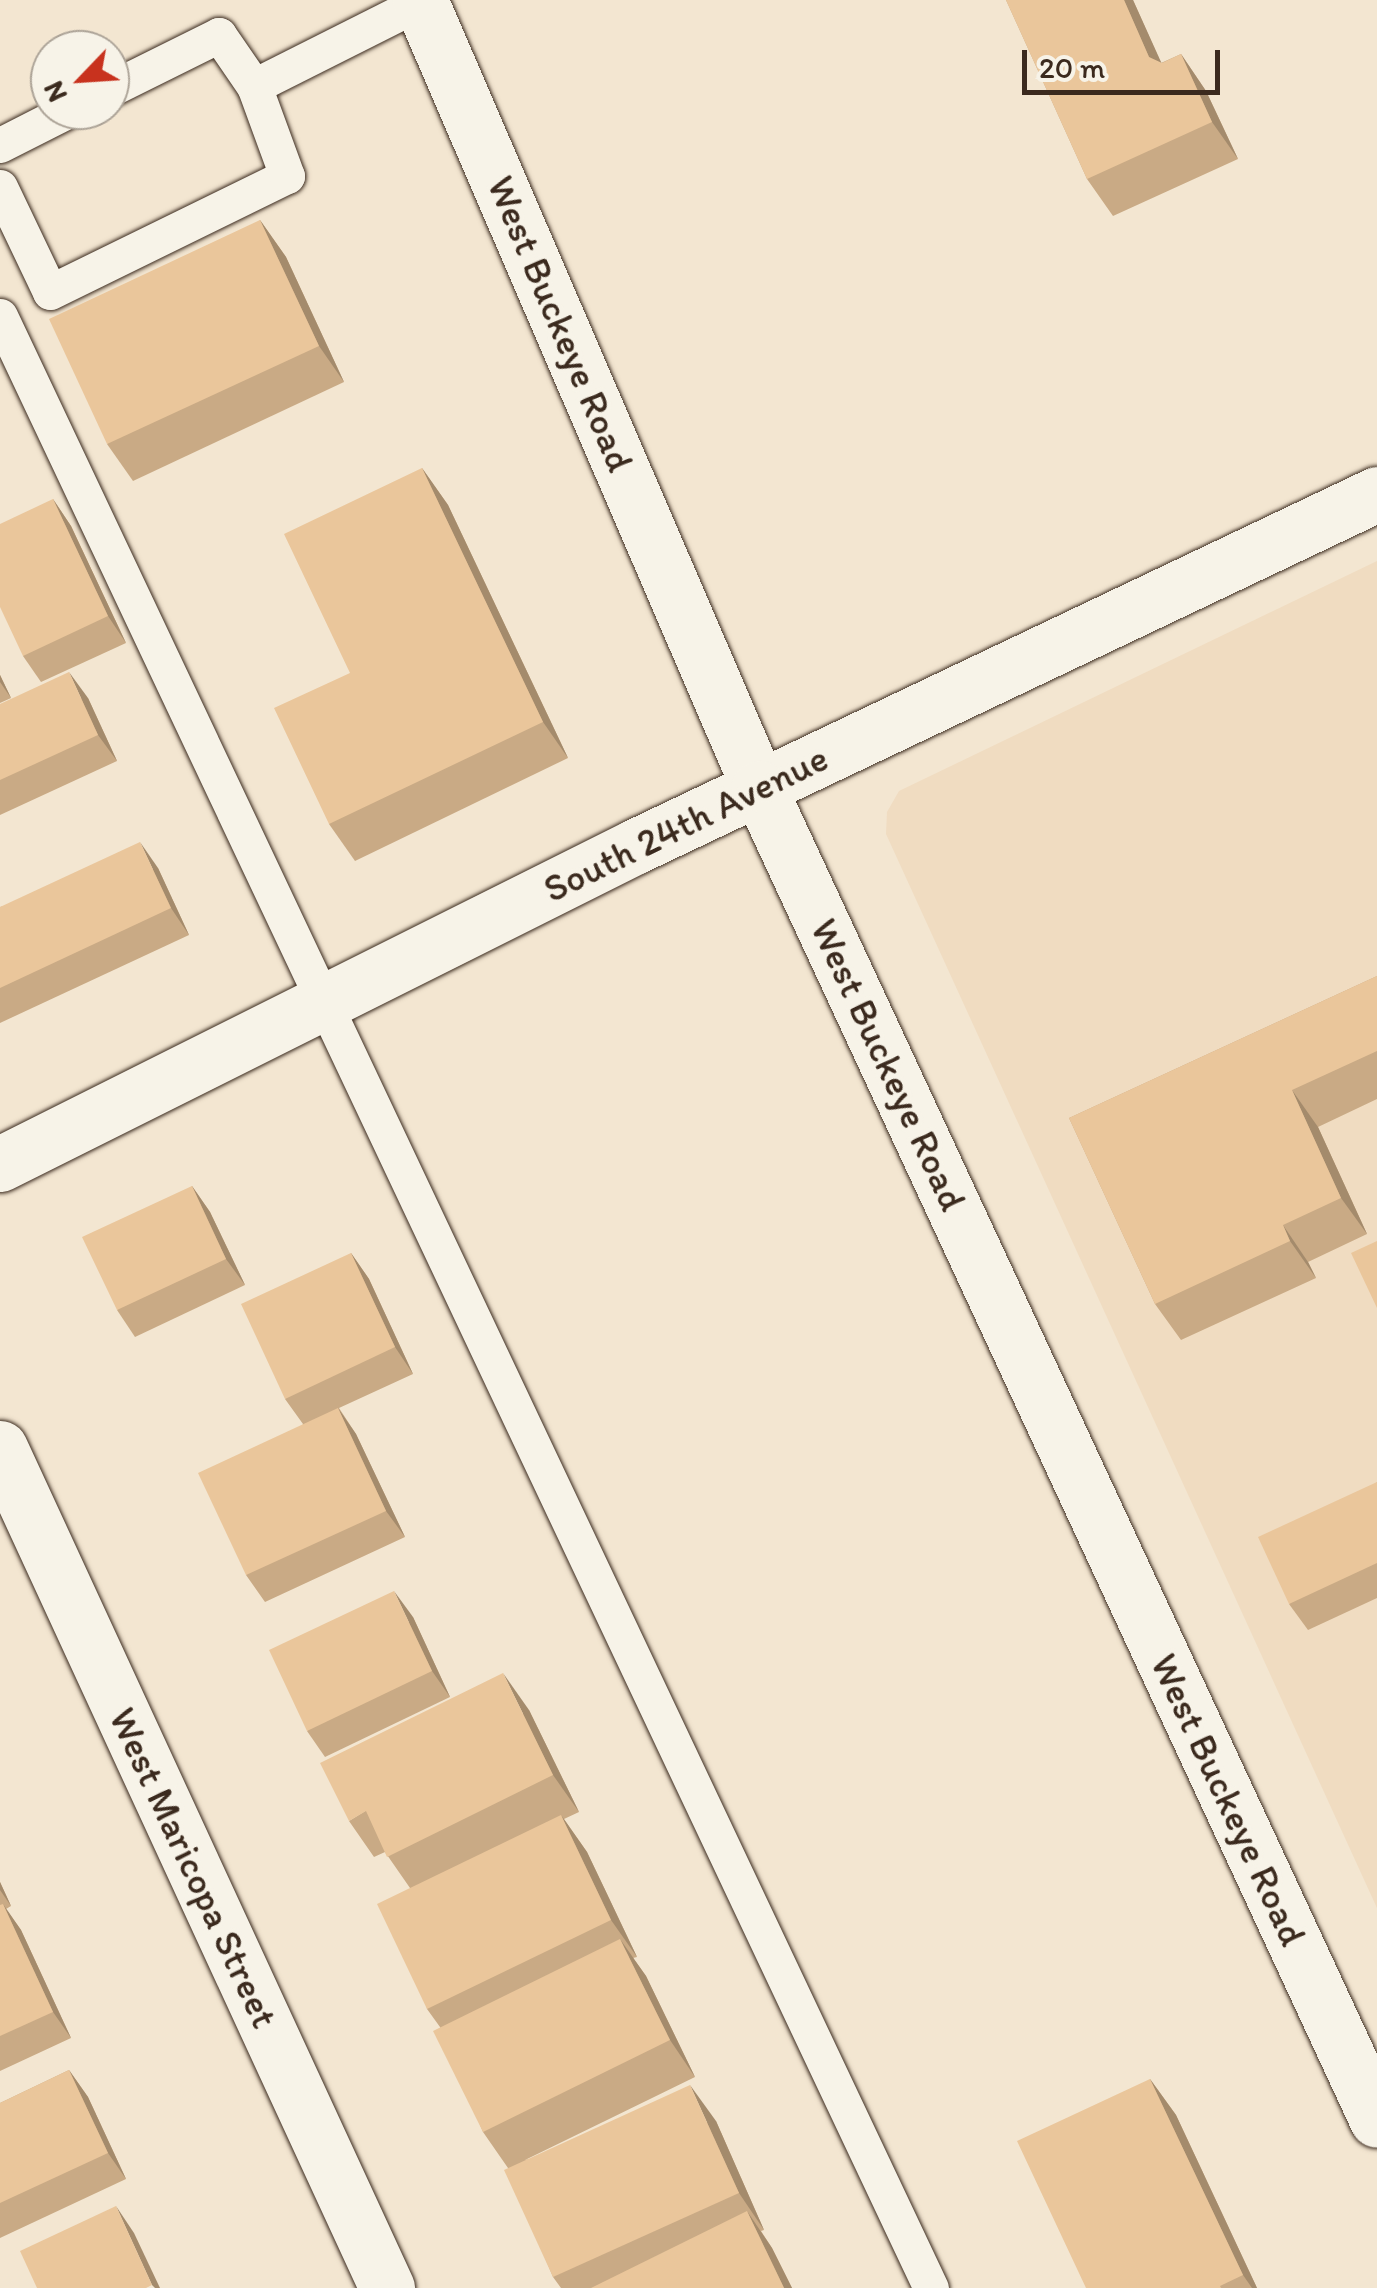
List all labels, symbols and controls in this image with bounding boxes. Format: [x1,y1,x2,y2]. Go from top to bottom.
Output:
north arrow [30,30,130,130]
scale bar [1027,30,1224,92]
text: 20 m [1039,49,1105,86]
text: N [35,76,74,108]
street label: West Buckeye Road [477,169,643,479]
street label: South 24th Avenue [538,736,834,912]
street label: West Buckeye Road [800,912,976,1218]
street label: West Buckeye Road [1140,1647,1316,1953]
street label: West Maricopa Street [99,1700,287,2036]

